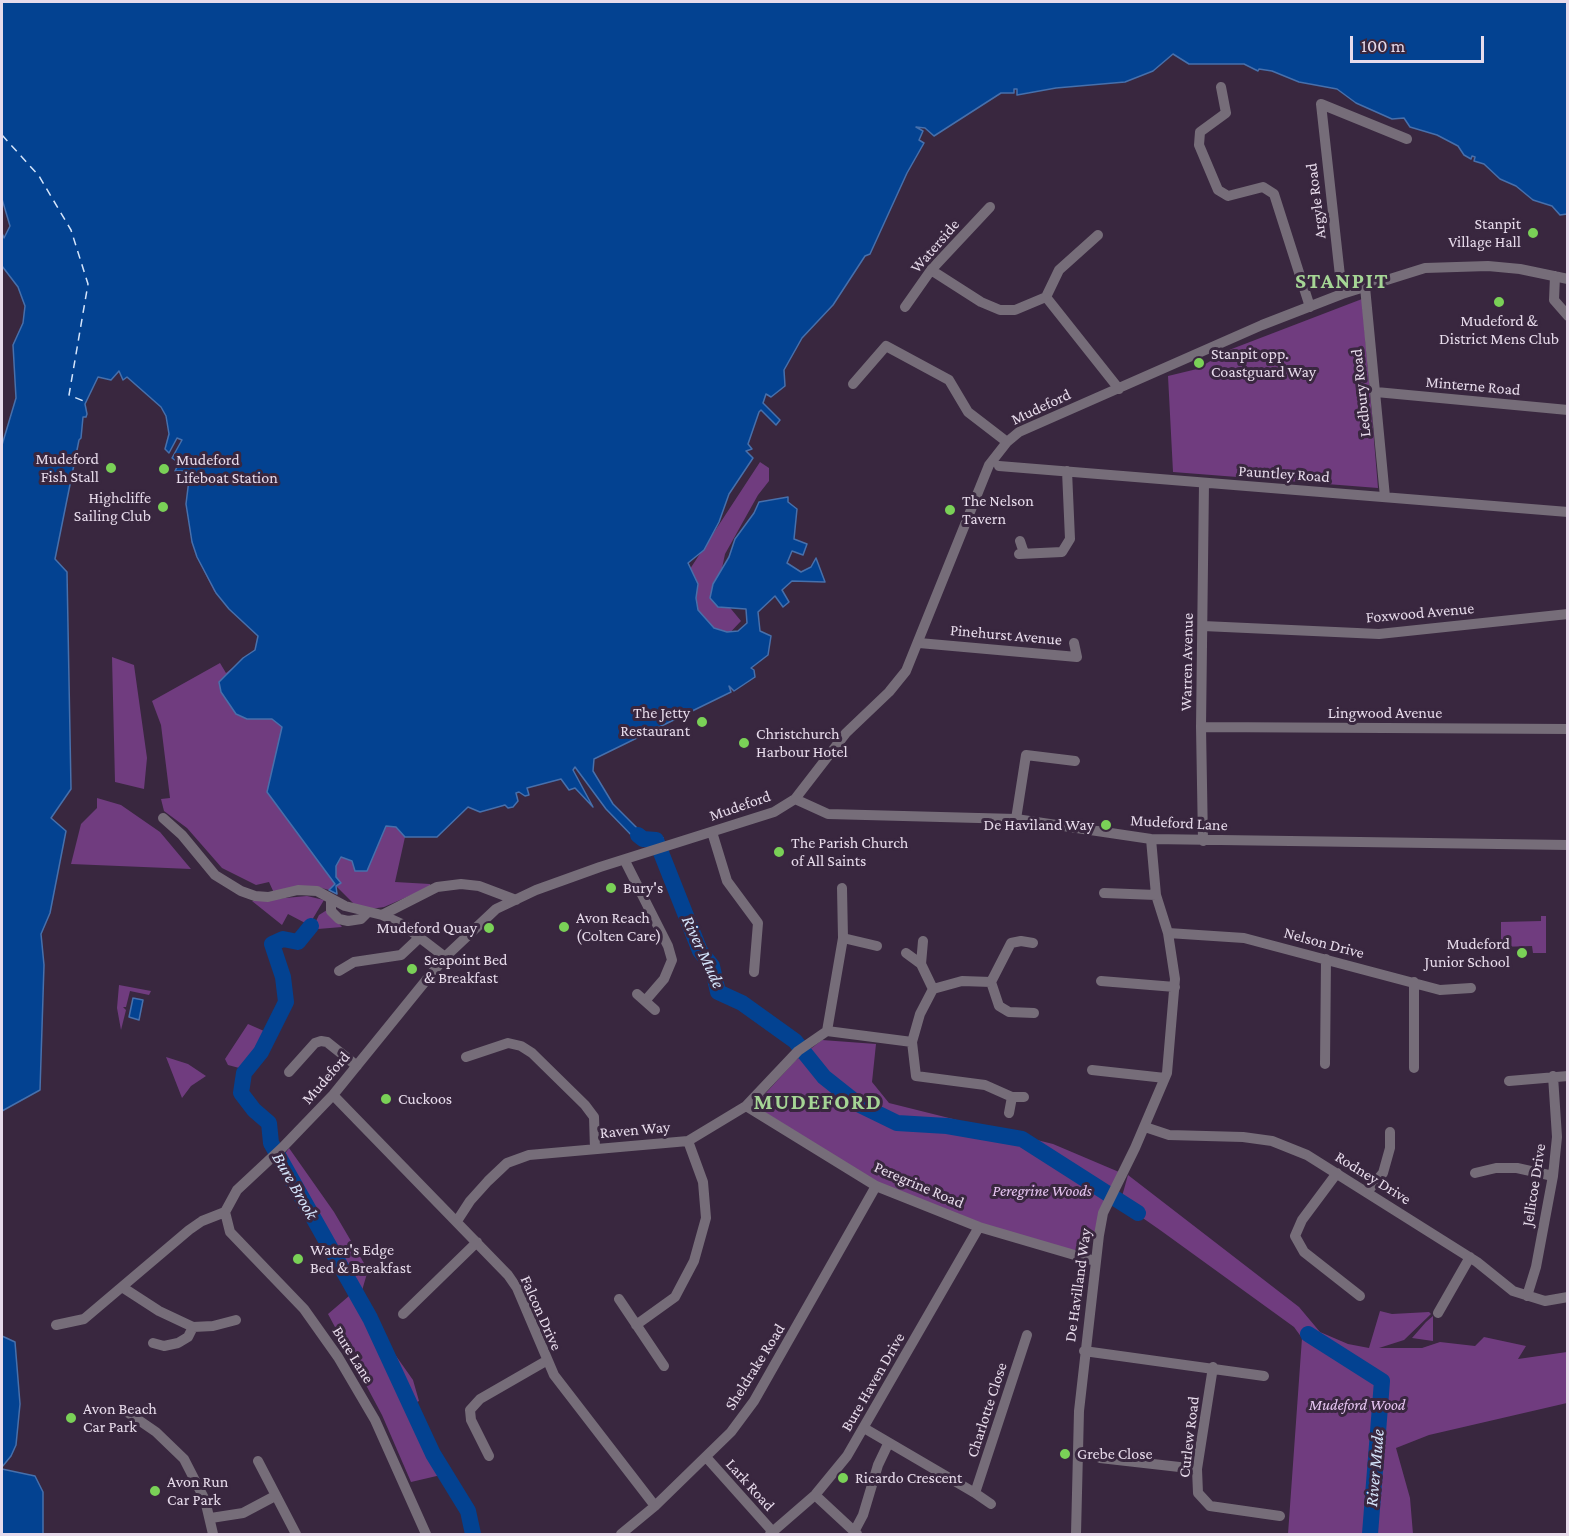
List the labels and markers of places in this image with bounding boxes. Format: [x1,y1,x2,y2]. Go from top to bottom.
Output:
place label: Stanpit Village Hall [1448,214,1521,252]
marker: Stanpit Village Hall [1526,226,1540,240]
marker: Mudeford & District Mens Club [1492,295,1506,309]
place label: Mudeford & District Mens Club [1439,311,1559,349]
place label: Stanpit opp. Coastguard Way [1211,344,1316,382]
marker: Stanpit opp. Coastguard Way [1192,356,1206,370]
place label: Mudeford Fish Stall [35,449,99,487]
place label: Mudeford Lifeboat Station [176,450,278,488]
marker: Mudeford Fish Stall [104,461,118,475]
marker: Mudeford Lifeboat Station [157,462,171,476]
place label: Highcliffe Sailing Club [74,488,151,526]
place label: The Nelson Tavern [962,491,1034,529]
marker: Highcliffe Sailing Club [156,500,170,514]
marker: The Nelson Tavern [943,503,957,517]
place label: The Jetty Restaurant [620,703,690,741]
marker: The Jetty Restaurant [695,715,709,729]
place label: Christchurch Harbour Hotel [756,724,848,762]
marker: Christchurch Harbour Hotel [737,736,751,750]
place label: De Haviland Way [984,815,1094,835]
marker: De Haviland Way [1099,818,1113,832]
place label: The Parish Church of All Saints [791,833,908,871]
marker: The Parish Church of All Saints [772,845,786,859]
place label: Bury's [623,878,663,898]
marker: Bury's [604,881,618,895]
place label: Avon Reach (Colten Care) [576,908,661,946]
place label: Mudeford Quay [377,918,477,938]
marker: Avon Reach (Colten Care) [557,920,571,934]
marker: Mudeford Quay [482,921,496,935]
place label: Mudeford Junior School [1425,934,1510,972]
marker: Mudeford Junior School [1515,946,1529,960]
place label: Seapoint Bed & Breakfast [424,950,508,988]
marker: Seapoint Bed & Breakfast [405,962,419,976]
place label: Cuckoos [398,1089,452,1109]
marker: Cuckoos [379,1092,393,1106]
place label: Water's Edge Bed & Breakfast [310,1240,411,1278]
marker: Water's Edge Bed & Breakfast [291,1252,305,1266]
place label: Avon Beach Car Park [83,1399,157,1437]
marker: Avon Beach Car Park [64,1411,78,1425]
place label: Grebe Close [1077,1444,1153,1464]
marker: Grebe Close [1058,1447,1072,1461]
place label: Ricardo Crescent [855,1468,962,1488]
marker: Ricardo Crescent [836,1471,850,1485]
place label: Avon Run Car Park [167,1472,228,1510]
marker: Avon Run Car Park [148,1484,162,1498]

